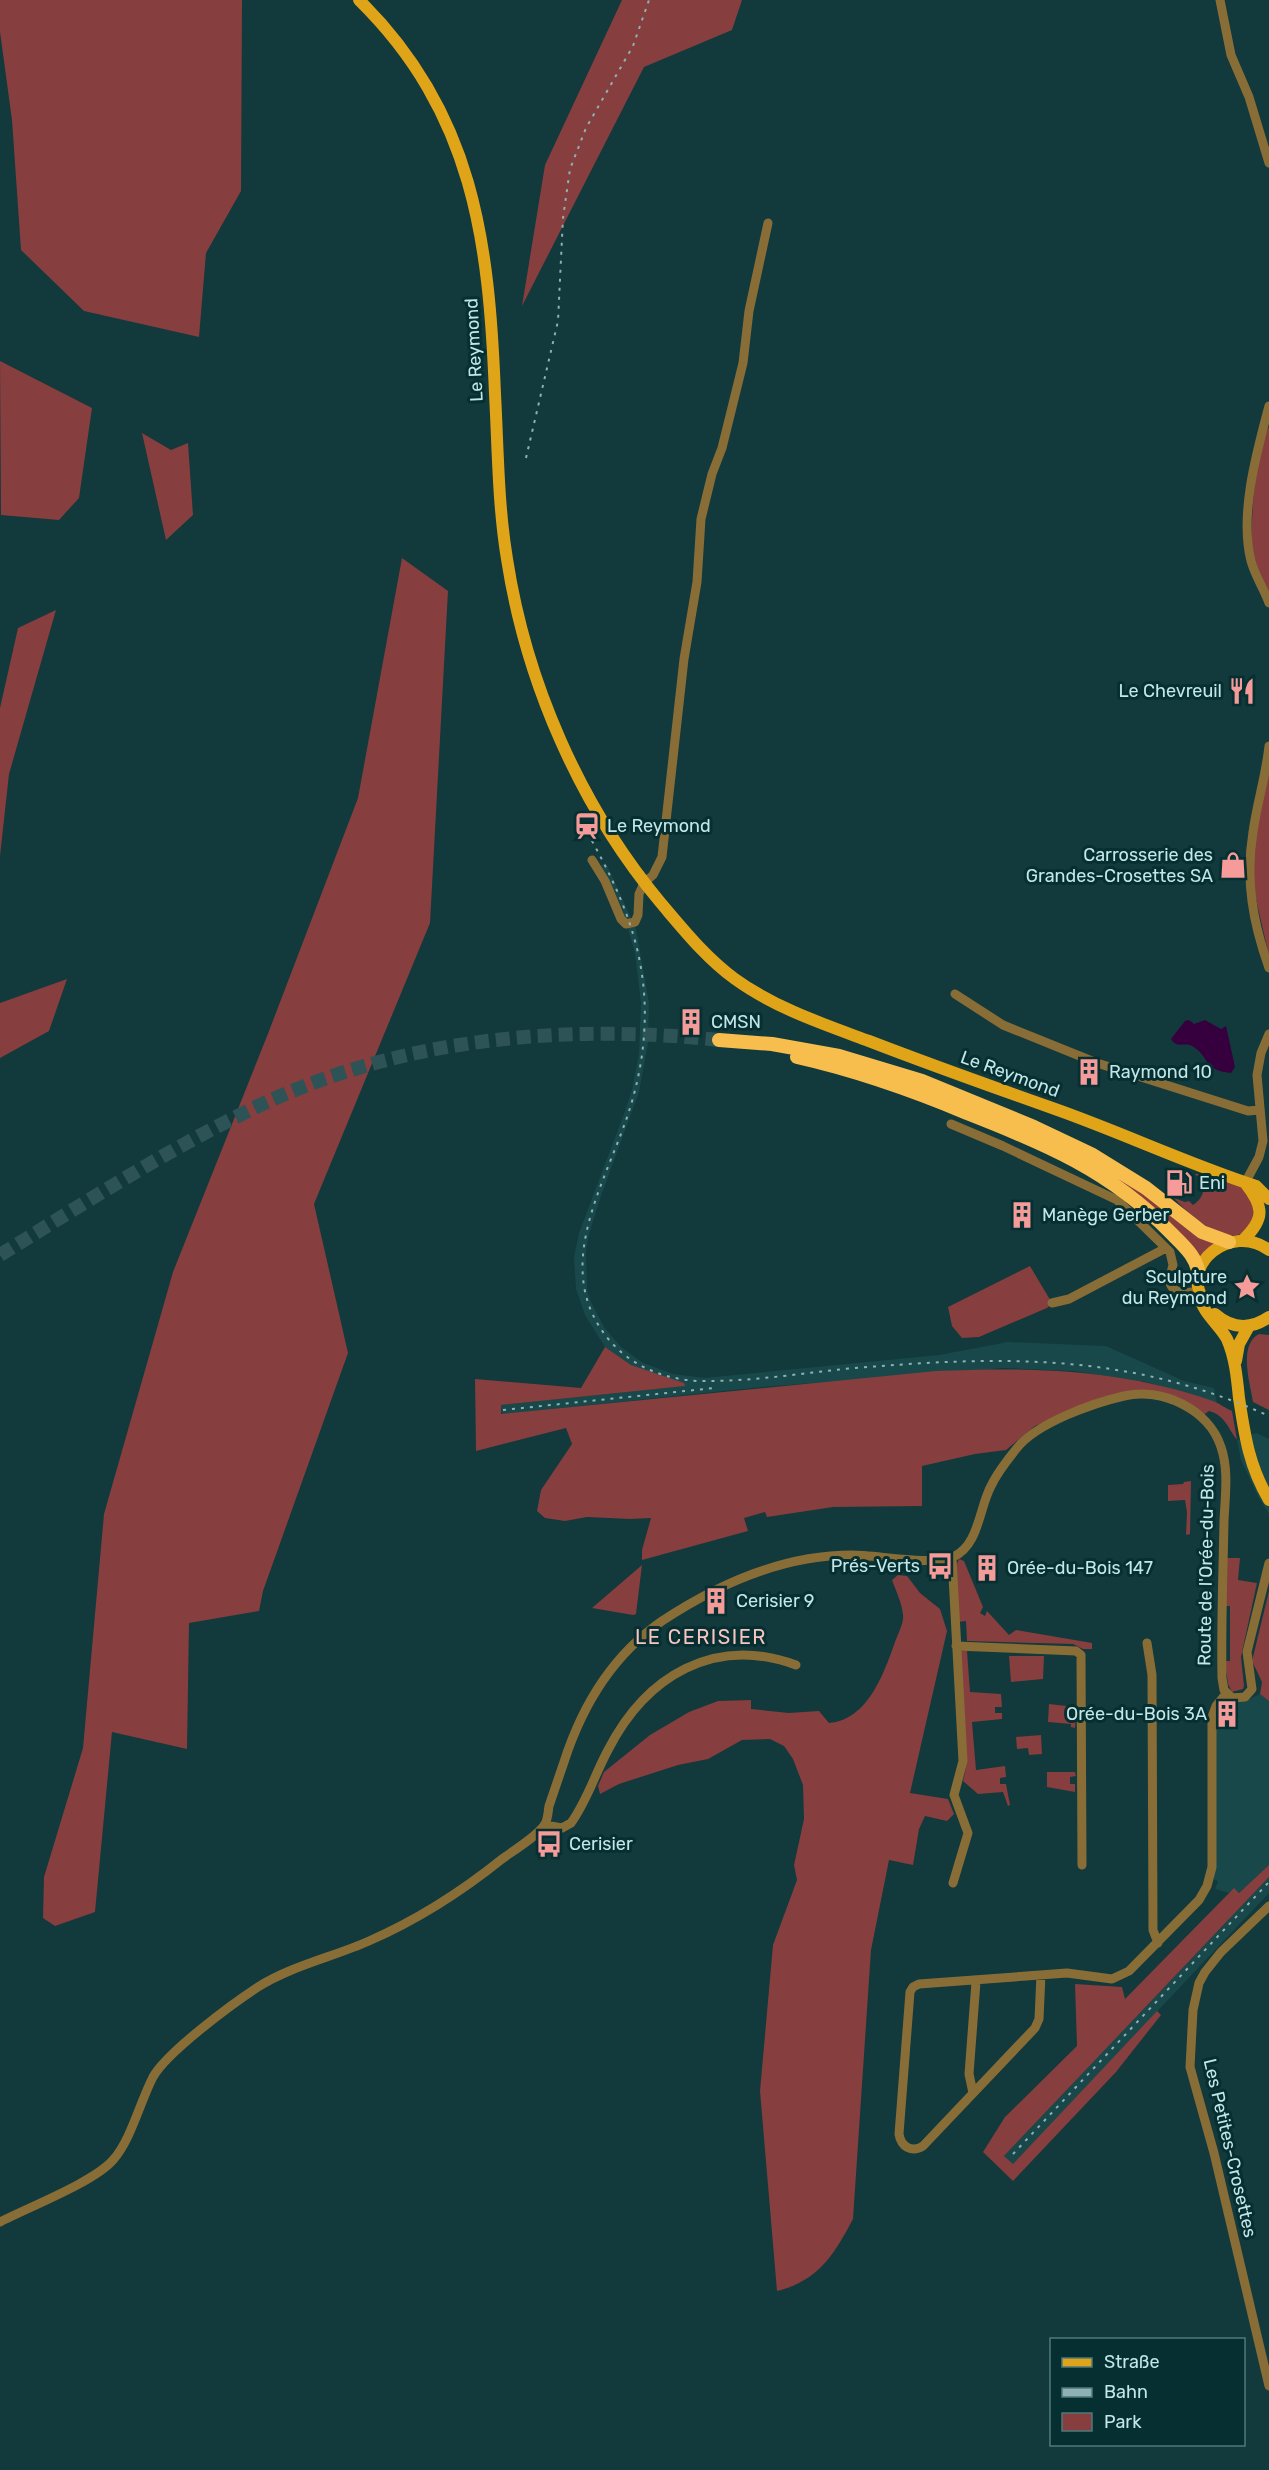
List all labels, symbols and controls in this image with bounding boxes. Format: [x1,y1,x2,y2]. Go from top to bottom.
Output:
street label: Le Reymond [460,298,488,402]
restaurant icon: Le Chevreuil [1227,676,1257,706]
place label: Le Chevreuil [1119,680,1222,702]
station icon: Le Reymond [572,811,602,841]
place label: Le Reymond [607,815,711,837]
place label: Carrosserie des Grandes-Crosettes SA [1026,844,1213,887]
shop icon: Carrosserie des Grandes-Crosettes SA [1218,850,1248,880]
building icon: CMSN [676,1007,706,1037]
place label: CMSN [711,1011,761,1033]
street label: Le Reymond [957,1046,1063,1102]
building icon: Raymond 10 [1074,1057,1104,1087]
place label: Raymond 10 [1109,1061,1212,1083]
fuel station icon: Eni [1164,1168,1194,1198]
place label: Eni [1199,1172,1225,1194]
building icon: Manège Gerber [1007,1200,1037,1230]
place label: Manège Gerber [1042,1204,1169,1226]
place label: Sculpture du Reymond [1122,1266,1227,1309]
place icon: Sculpture du Reymond [1232,1272,1262,1302]
street label: Route de l'Orée-du-Bois [1193,1464,1219,1666]
bus stop icon: Prés-Verts [925,1551,955,1581]
building icon: Orée-du-Bois 147 [972,1553,1002,1583]
place label: Prés-Verts [831,1555,920,1577]
place label: Orée-du-Bois 147 [1007,1557,1153,1579]
building icon: Cerisier 9 [701,1586,731,1616]
place label: Cerisier 9 [736,1590,814,1612]
district label: LE CERISIER [635,1625,767,1649]
building icon: Orée-du-Bois 3A [1212,1699,1242,1729]
place label: Orée-du-Bois 3A [1066,1703,1207,1725]
bus stop icon: Cerisier [534,1829,564,1859]
place label: Cerisier [569,1833,633,1855]
street label: Les Petites-Crosettes [1199,2056,1261,2240]
legend [1050,2338,1245,2446]
text: Straße [1104,2351,1160,2373]
text: Bahn [1104,2381,1148,2403]
text: Park [1104,2411,1142,2433]

